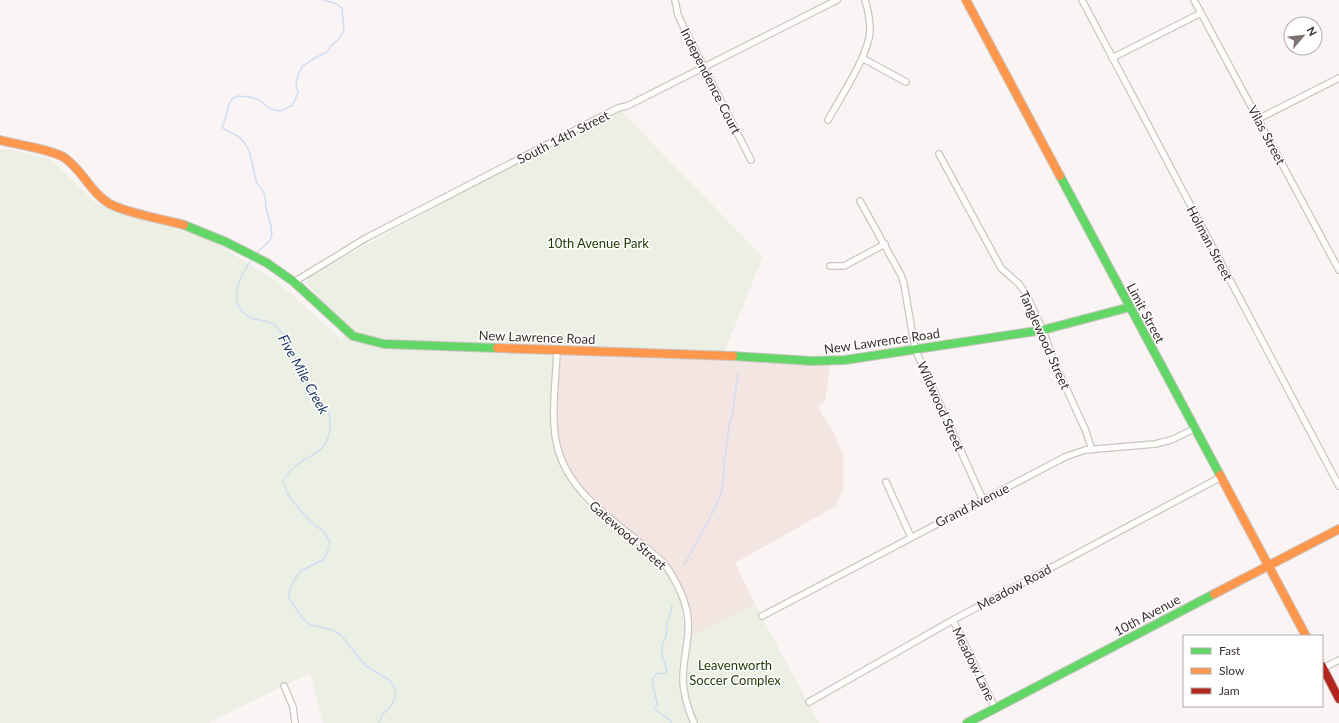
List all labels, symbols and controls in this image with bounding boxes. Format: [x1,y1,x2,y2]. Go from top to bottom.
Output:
north arrow [1283,16,1323,56]
text: N [1305,24,1320,38]
street label: Independence Court [677,25,745,137]
street label: Vilas Street [1245,103,1289,168]
street label: South 14th Street [514,107,612,167]
street label: Holman Street [1184,203,1236,283]
park label: 10th Avenue Park [547,235,649,251]
street label: Limit Street [1123,280,1169,346]
street label: Tanglewood Street [1016,288,1074,392]
street label: New Lawrence Road [823,325,941,357]
street label: New Lawrence Road [478,327,596,347]
water label: Five Mile Creek [275,331,333,417]
street label: Wildwood Street [914,359,968,454]
street label: Grand Avenue [932,479,1012,531]
street label: Gatewood Street [586,497,670,573]
street label: Meadow Road [974,561,1054,613]
street label: 10th Avenue [1111,591,1183,639]
street label: Meadow Lane [949,624,999,704]
legend [1183,635,1323,707]
text: Fast [1219,643,1241,658]
park label: Leavenworth Soccer Complex [689,657,781,688]
text: Slow [1219,663,1245,678]
text: Jam [1219,683,1240,698]

